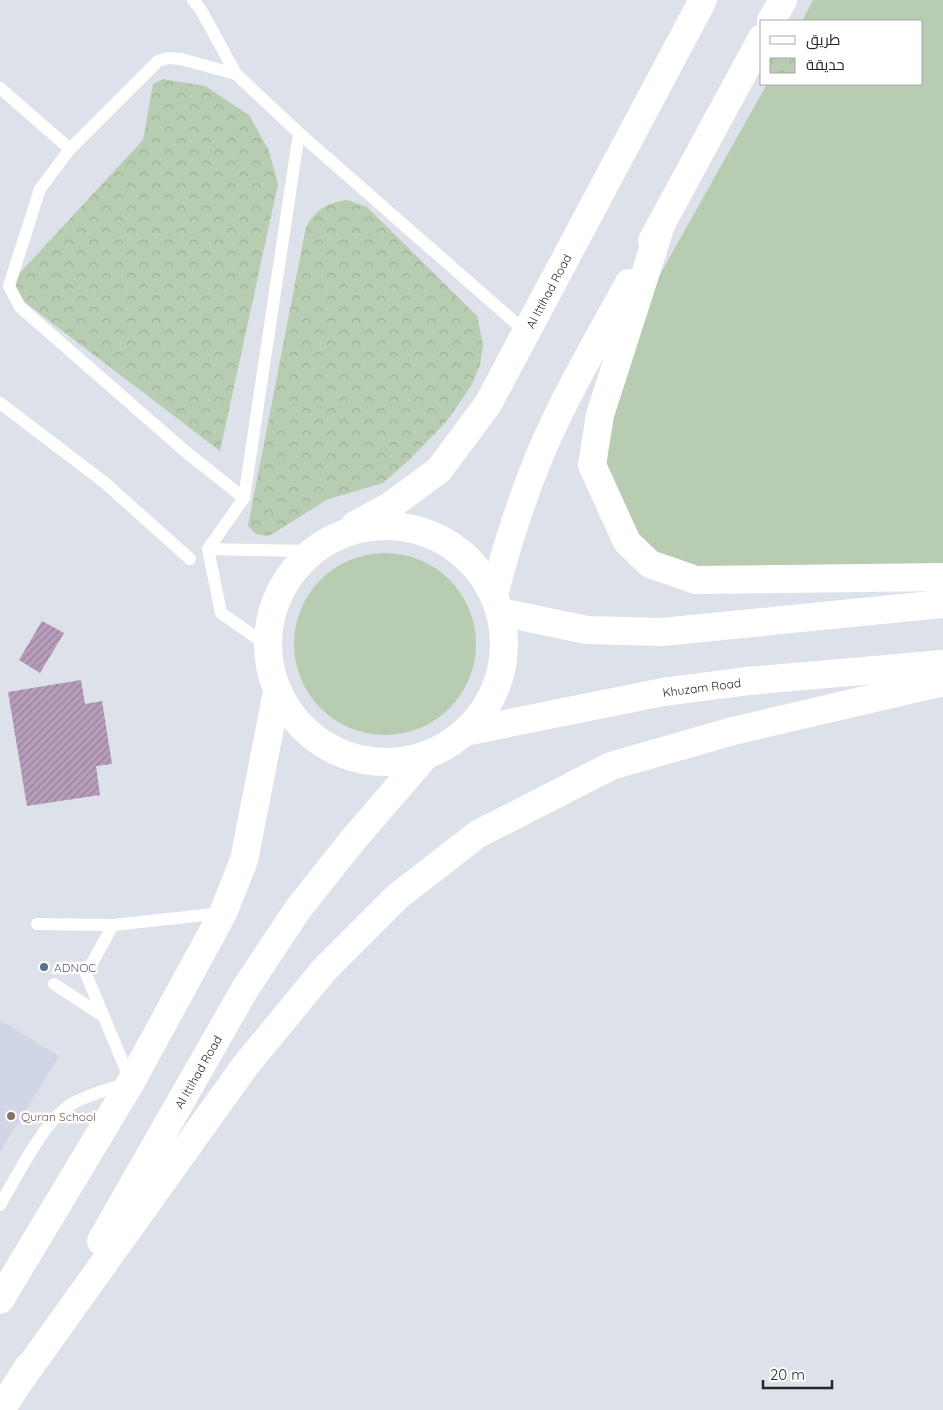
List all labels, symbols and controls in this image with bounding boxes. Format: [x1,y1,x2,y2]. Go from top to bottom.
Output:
legend [760,20,923,85]
text: طريق [806,30,840,50]
text: حديقة [806,55,845,74]
street label: Al Ittihad Road [522,251,574,331]
street label: Khuzam Road [662,674,742,699]
place label: ADNOC [54,960,96,975]
marker: ADNOC [38,961,50,973]
street label: Al Ittihad Road [171,1032,225,1111]
place label: Quran School [21,1109,96,1124]
marker: Quran School [5,1110,17,1122]
scale bar [763,1358,832,1390]
text: 20 m [770,1365,805,1384]

